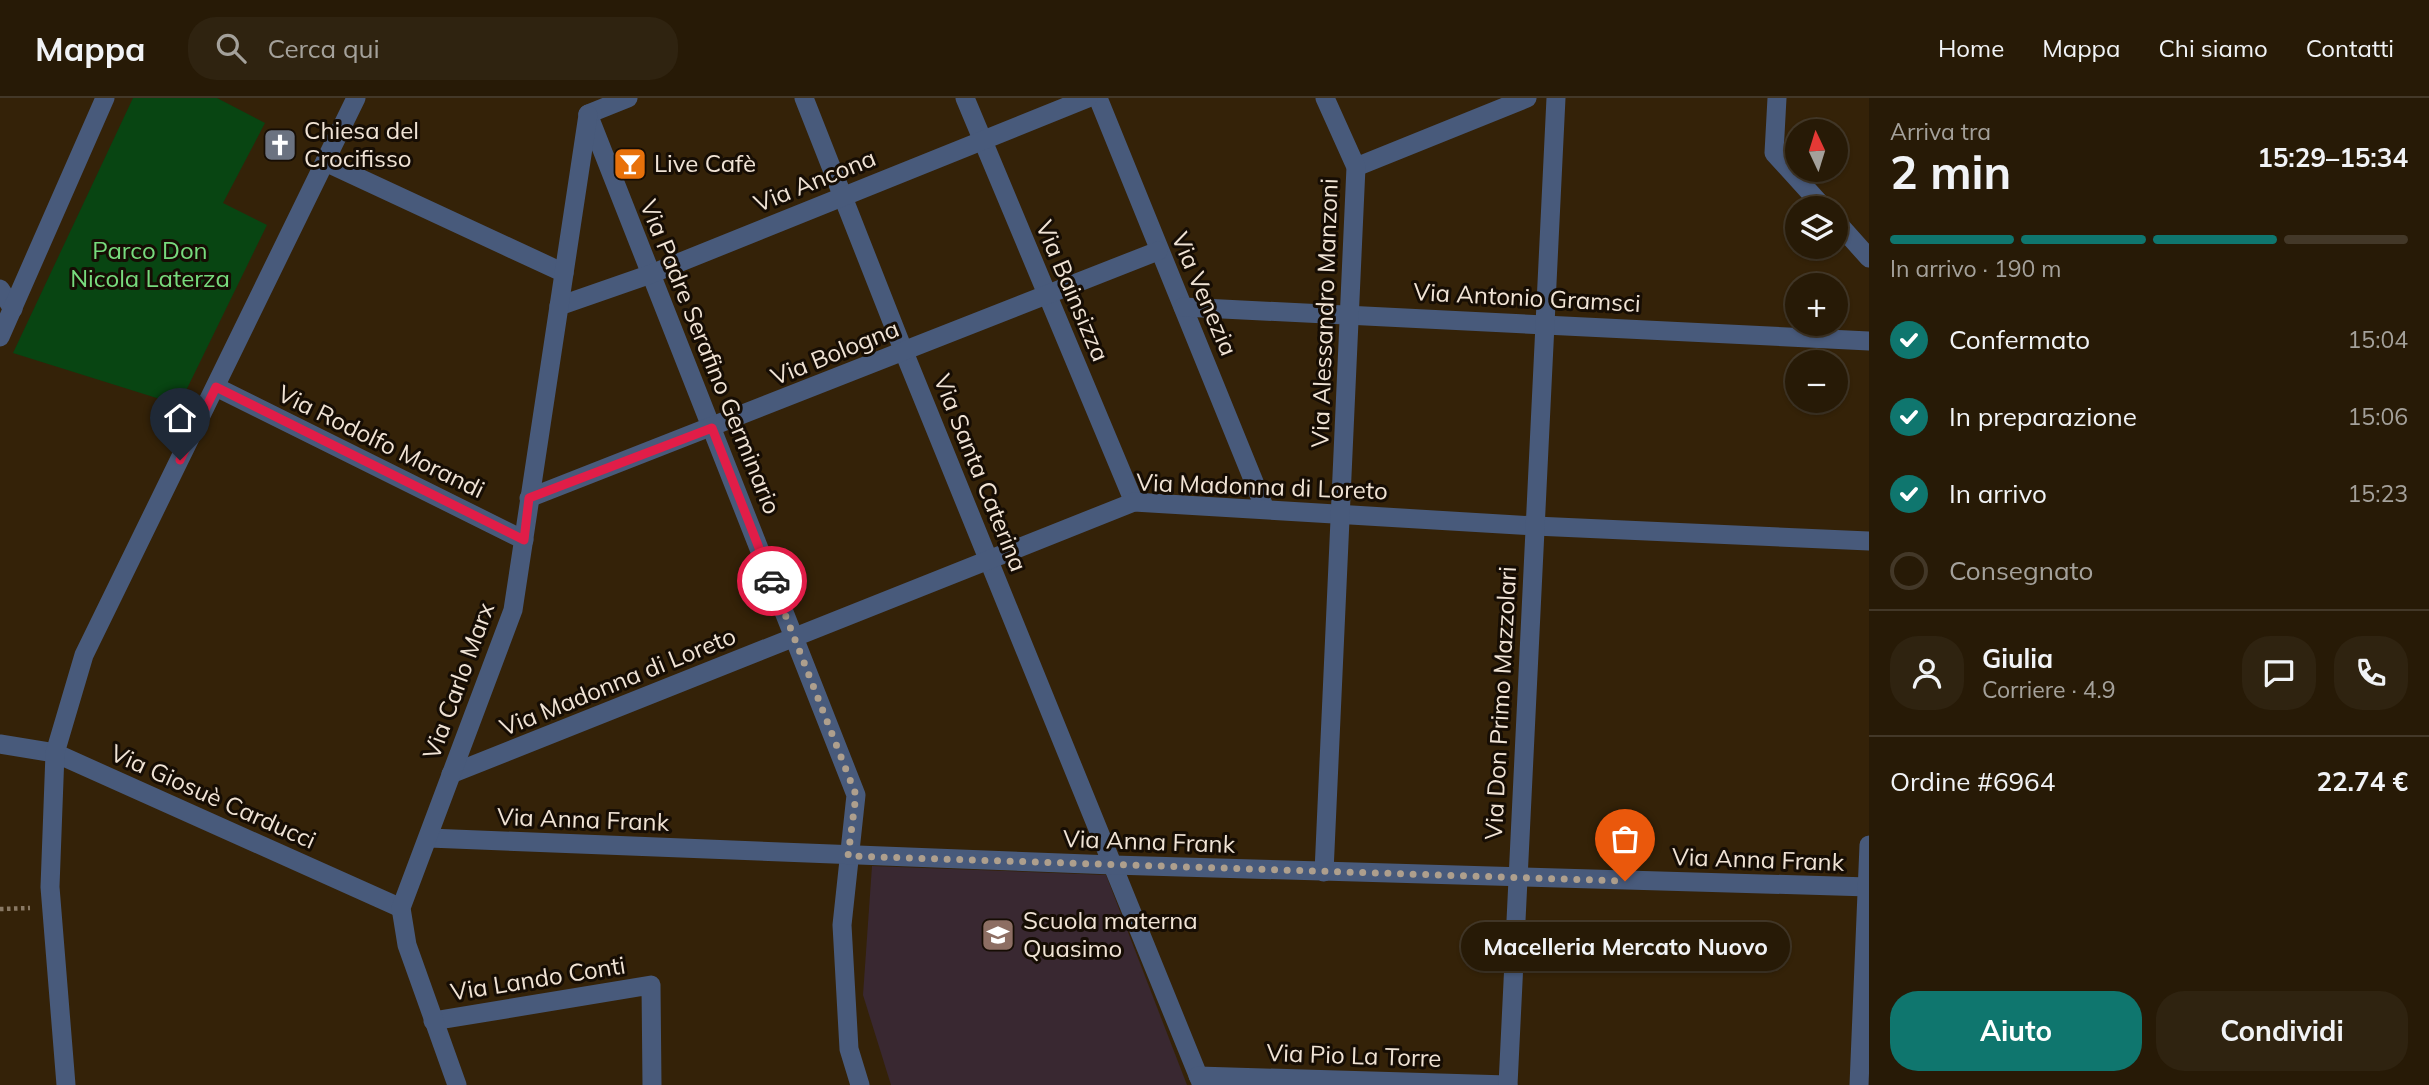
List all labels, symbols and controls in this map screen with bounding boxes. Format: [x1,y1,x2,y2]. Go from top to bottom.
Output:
search box [188,17,678,80]
text: Mappa [35,28,146,69]
icon: search [212,29,250,67]
text: Cerca qui [268,32,380,65]
text: Home [1938,33,2004,63]
text: Mappa [2042,33,2120,63]
text: Chi siamo [2158,33,2268,63]
text: Contatti [2306,33,2394,63]
place label: Chiesa del Crocifisso [304,115,419,173]
text: Arriva tra [1890,117,1991,146]
north arrow [1785,119,1848,182]
map controls [1785,119,1848,413]
church icon: Chiesa del Crocifisso [261,126,299,164]
text: 15:29–15:34 [2257,141,2408,174]
street label: Via Ancona [749,142,880,218]
text: 2 min [1890,143,2011,201]
bar icon: Live Cafè [611,145,649,183]
place label: Live Cafè [654,148,756,178]
street label: Via Alessandro Manzoni [1304,178,1344,448]
street label: Via Padre Serafino Germinario [634,195,788,518]
button: layers [1785,196,1848,259]
street label: Via Bainsizza [1030,216,1116,366]
street label: Via Venezia [1165,227,1244,360]
park label: Parco Don Nicola Laterza [70,235,230,293]
text: In arrivo · 190 m [1890,254,2062,283]
button: + [1785,273,1848,336]
street label: Via Antonio Gramsci [1413,276,1642,318]
street label: Via Bologna [766,313,903,391]
icon: check [1890,321,1928,359]
text: Confermato [1949,323,2090,356]
text: 15:04 [2348,325,2408,354]
button: − [1785,350,1848,413]
street label: Via Santa Caterina [928,370,1034,576]
street label: Via Rodolfo Morandi [273,378,490,504]
pin [150,388,210,460]
icon: check [1890,398,1928,436]
icon: home [161,399,199,437]
text: In preparazione [1949,400,2137,433]
text: 15:06 [2348,402,2408,431]
street label: Via Madonna di Loreto [1136,467,1388,505]
icon: check [1890,475,1928,513]
text: In arrivo [1949,477,2047,510]
text: 15:23 [2348,479,2408,508]
courier [737,546,807,616]
text: Consegnato [1949,554,2093,587]
icon: car [753,562,791,600]
street label: Via Don Primo Mazzolari [1478,565,1522,840]
street label: Via Carlo Marx [416,598,500,763]
street label: Via Madonna di Loreto [495,620,740,742]
button: person [1890,636,1964,710]
button: chat [2242,636,2316,710]
button: phone [2334,636,2408,710]
text: Giulia [1982,642,2053,675]
text: Corriere · 4.9 [1982,675,2116,704]
street label: Via Giosuè Carducci [106,737,321,855]
text: Ordine #6964 [1890,765,2055,798]
text: 22.74 € [2316,765,2408,798]
street label: Via Anna Frank [496,801,670,837]
pin [1595,809,1655,881]
icon: bag [1606,820,1644,858]
street label: Via Anna Frank [1062,823,1236,859]
street label: Via Anna Frank [1671,841,1845,877]
place label: Scuola materna Quasimo [1023,905,1198,963]
school or university icon: Scuola materna Quasimo [979,916,1017,954]
callout: Macelleria Mercato Nuovo [1460,923,1790,972]
text: Macelleria Mercato Nuovo [1483,932,1768,961]
street label: Via Lando Conti [448,949,627,1007]
button: Aiuto [1890,991,2142,1071]
button: Condividi [2156,991,2408,1071]
street label: Via Pio La Torre [1266,1037,1442,1073]

